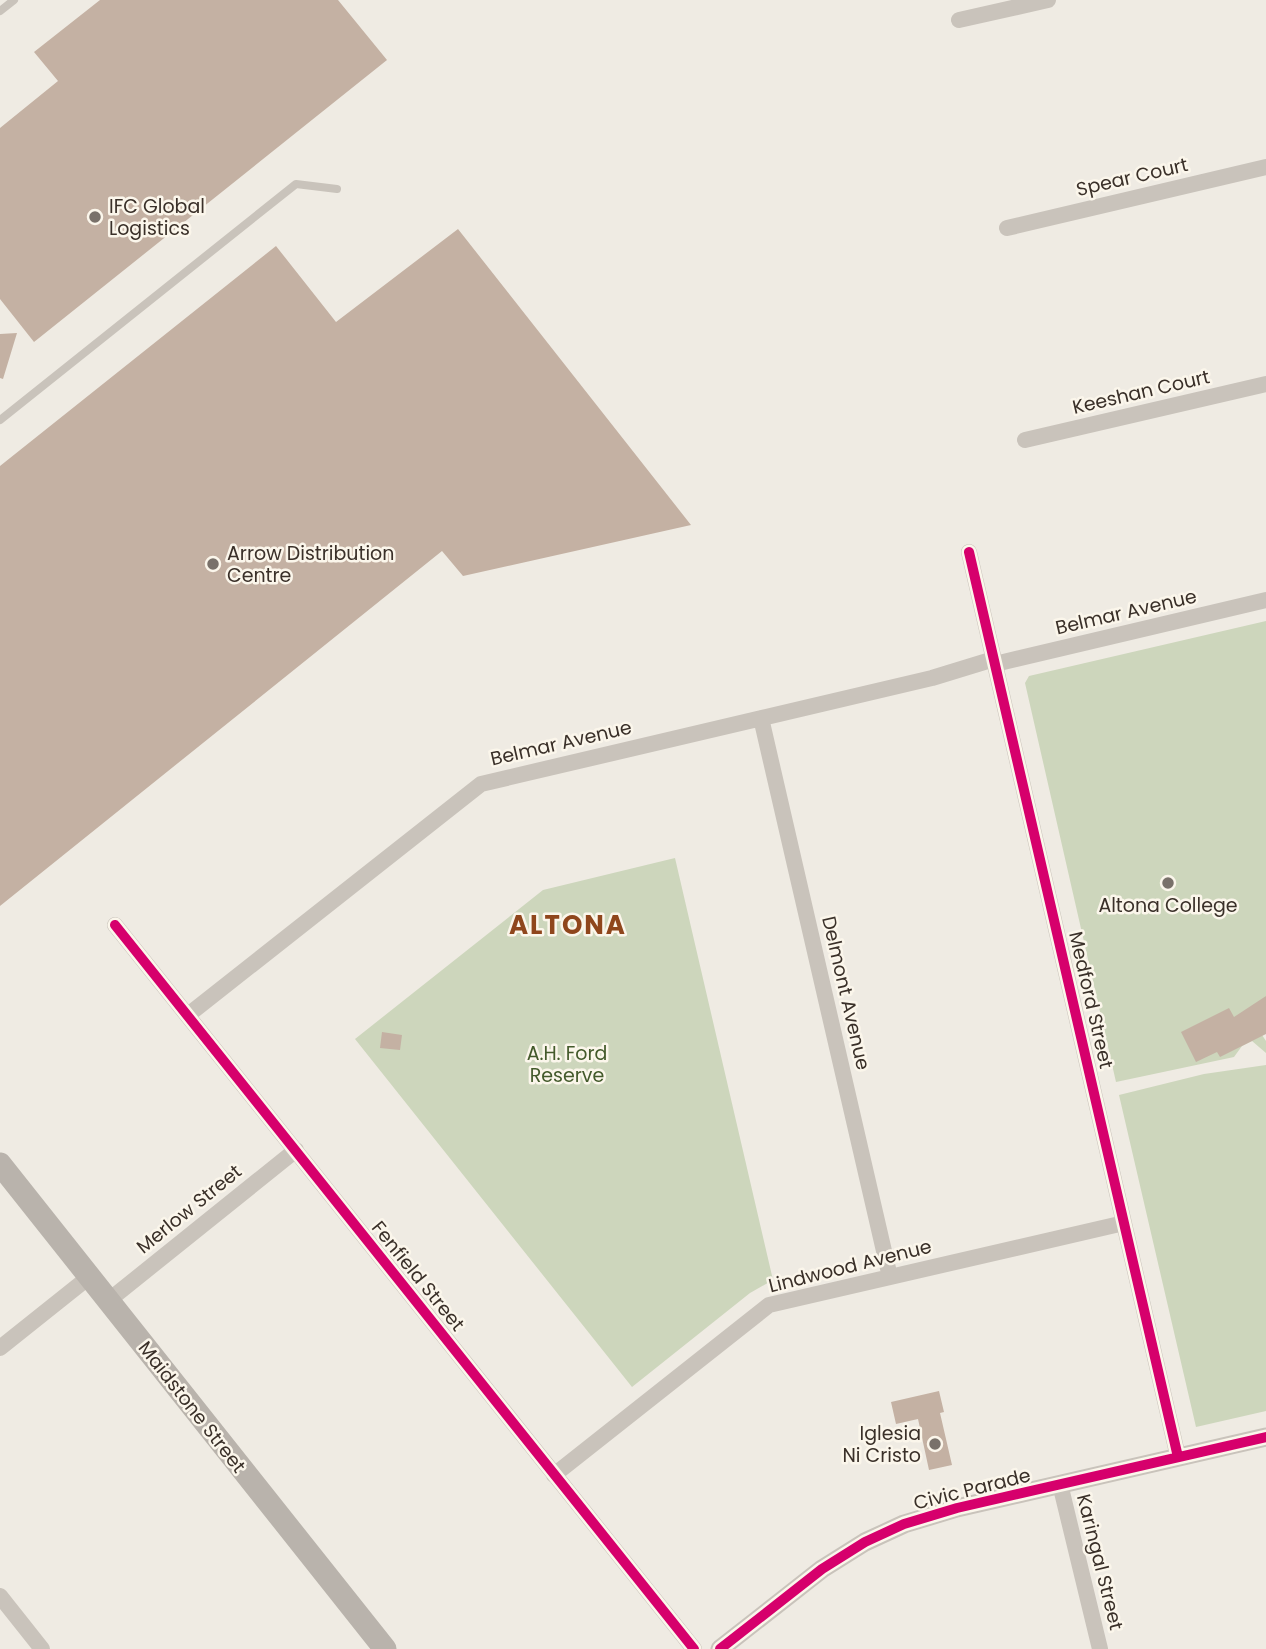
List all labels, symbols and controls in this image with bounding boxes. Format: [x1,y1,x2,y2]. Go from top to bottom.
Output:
street label: Spear Court [1074,151,1191,203]
place label: IFC Global Logistics [109,193,205,242]
marker: IFC Global Logistics [87,209,103,225]
street label: Keeshan Court [1070,363,1212,421]
place label: Arrow Distribution Centre [227,540,394,589]
marker: Arrow Distribution Centre [205,556,221,572]
street label: Belmar Avenue [1053,583,1199,641]
street label: Belmar Avenue [488,714,634,772]
marker: Altona College [1160,875,1176,891]
place label: Altona College [1098,892,1238,919]
district label: ALTONA [509,907,627,943]
street label: Delmont Avenue [815,913,877,1073]
street label: Medford Street [1062,929,1120,1071]
park label: A.H. Ford Reserve [527,1040,607,1089]
street label: Merlow Street [131,1158,247,1260]
street label: Fenfield Street [365,1215,471,1337]
street label: Lindwood Avenue [766,1233,934,1299]
street label: Maidstone Street [132,1335,252,1479]
place label: Iglesia Ni Cristo [842,1420,921,1469]
marker: Iglesia Ni Cristo [927,1436,943,1452]
street label: Civic Parade [911,1461,1033,1517]
street label: Karingal Street [1070,1491,1130,1633]

